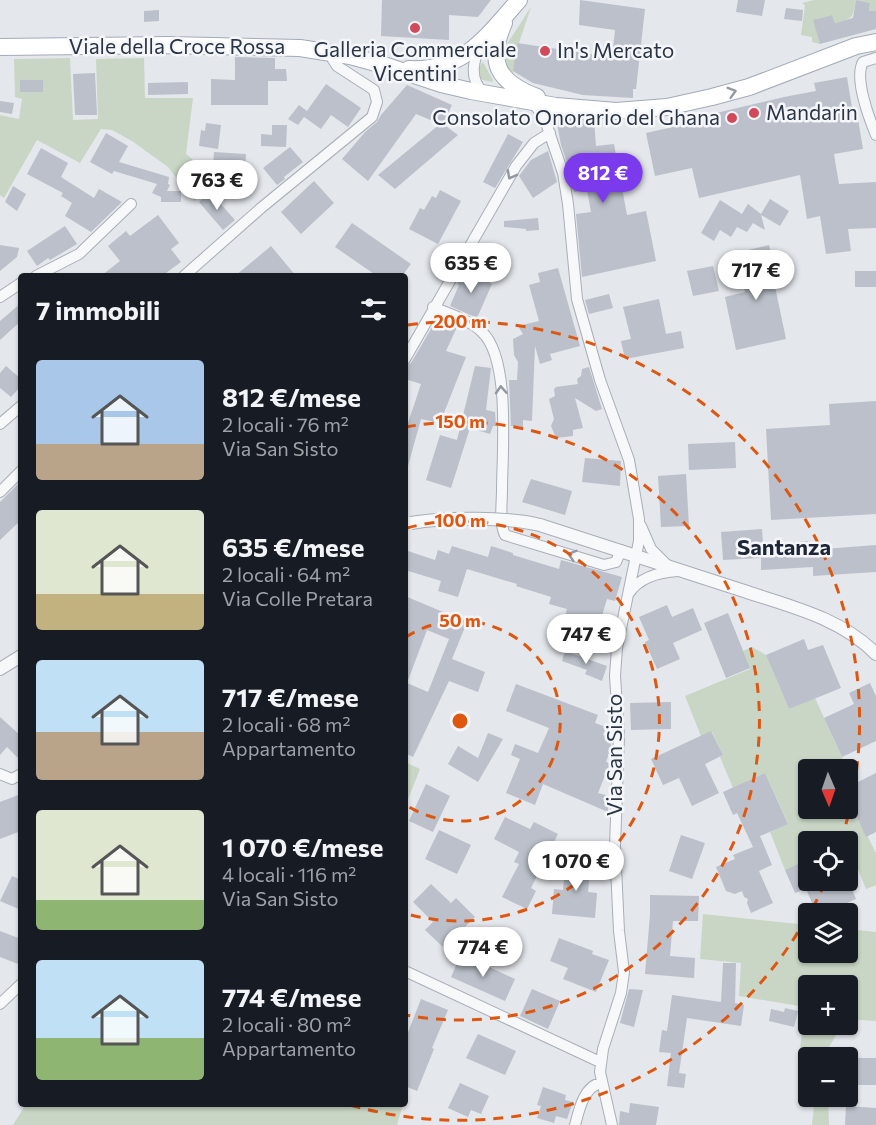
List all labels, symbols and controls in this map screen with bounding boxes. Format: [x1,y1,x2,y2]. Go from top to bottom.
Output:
marker: Galleria Commerciale Vicentini [408,21,422,35]
street label: Viale della Croce Rossa [69,33,285,58]
place label: Galleria Commerciale Vicentini [314,36,516,85]
place label: In's Mercato [557,37,674,62]
marker: In's Mercato [538,44,552,58]
one-way arrow [727,86,737,99]
place label: Mandarin [766,99,858,124]
place label: Consolato Onorario del Ghana [432,104,720,129]
marker: Mandarin [747,106,761,120]
marker: Consolato Onorario del Ghana [725,111,739,125]
pin: 812 € [561,153,645,204]
pin: 763 € [175,160,259,211]
text: 812 € [578,160,628,184]
text: 763 € [191,167,243,191]
one-way arrow [507,169,518,179]
pin: 635 € [429,243,513,294]
text: 635 € [444,250,498,274]
pin: 717 € [714,250,798,301]
text: 717 € [732,257,780,281]
icon: filters [357,293,390,326]
text: 7 immobili [36,294,160,325]
text: 200 m [433,310,487,332]
text: 812 €/mese [222,381,361,412]
icon: home [84,384,156,456]
one-way arrow [495,386,508,395]
text: 150 m [435,410,485,432]
text: 2 locali · 76 m² [222,412,349,436]
text: Via San Sisto [222,436,339,460]
text: 100 m [434,509,486,531]
text: 635 €/mese [222,531,365,562]
district label: Santanza [737,533,831,560]
icon: home [84,534,156,606]
one-way arrow [568,550,578,562]
text: 2 locali · 64 m² [222,562,350,586]
text: Via Colle Pretara [222,586,373,610]
text: 50 m [439,609,481,631]
pin: 747 € [544,614,628,665]
text: 747 € [561,621,611,645]
text: 717 €/mese [222,681,359,712]
icon: home [84,684,156,756]
street label: Via San Sisto [601,694,626,816]
centre of rings [450,711,470,731]
text: 2 locali · 68 m² [222,712,351,736]
text: Appartamento [222,736,356,760]
north arrow [798,759,858,819]
map controls [798,759,858,1107]
text: 1 070 €/mese [222,831,384,862]
button: locate [798,831,858,891]
icon: home [84,834,156,906]
pin: 1 070 € [521,841,631,892]
text: 1 070 € [542,848,610,872]
text: 4 locali · 116 m² [222,862,356,886]
text: Via San Sisto [222,886,339,910]
button: layers [798,903,858,963]
pin: 774 € [441,927,525,978]
text: 774 € [458,934,508,958]
button: + [798,975,858,1035]
text: 774 €/mese [222,981,361,1012]
icon: home [84,984,156,1056]
text: 2 locali · 80 m² [222,1012,351,1036]
text: Appartamento [222,1036,356,1060]
button: − [798,1047,858,1107]

